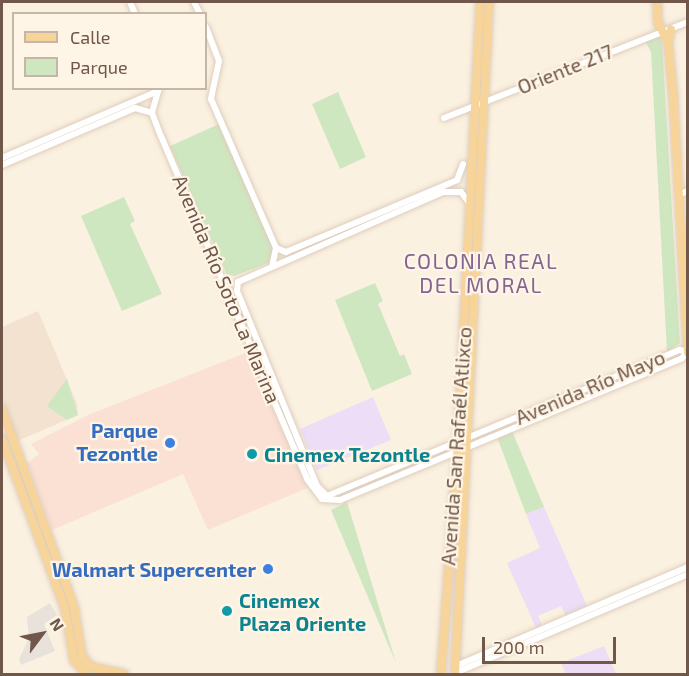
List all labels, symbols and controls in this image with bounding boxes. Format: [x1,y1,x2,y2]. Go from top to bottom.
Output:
legend [12,12,207,90]
text: Calle [70,26,111,48]
street label: Oriente 217 [514,39,616,99]
text: Parque [70,56,128,78]
street label: Avenida Río Soto La Marina [168,171,286,407]
district label: COLONIA REAL DEL MORAL [404,248,558,298]
street label: Avenida San Rafaél Atlixco [436,325,476,567]
street label: Avenida Río Mayo [512,345,668,429]
place label: Parque Tezontle [76,419,158,466]
marker: Parque Tezontle [163,436,177,450]
place label: Cinemex Tezontle [264,442,431,466]
marker: Cinemex Tezontle [245,447,259,461]
place label: Walmart Supercenter [52,557,256,581]
marker: Walmart Supercenter [261,562,275,576]
place label: Cinemex Plaza Oriente [239,588,366,635]
north arrow [12,604,72,664]
marker: Cinemex Plaza Oriente [220,604,234,618]
text: N [47,614,69,634]
scale bar [485,625,618,663]
text: 200 m [493,636,545,658]

